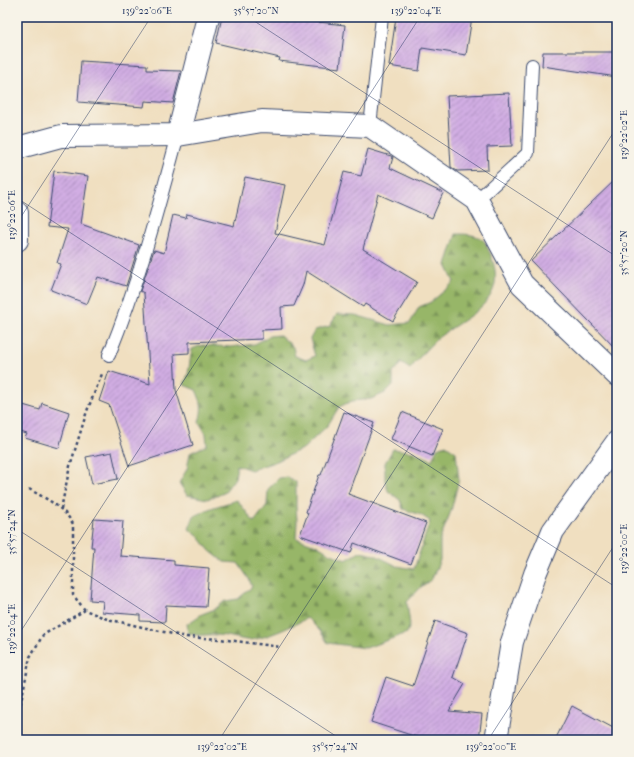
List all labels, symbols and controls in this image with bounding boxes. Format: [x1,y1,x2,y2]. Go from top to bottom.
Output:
text: 139°22'06"E [122,5,172,17]
text: 35°57'20"N [233,5,279,17]
text: 139°22'04"E [391,5,441,17]
text: 139°22'02"E [618,110,630,160]
text: 139°22'06"E [6,190,18,240]
text: 35°57'20"N [618,230,630,276]
text: 35°57'24"N [6,509,18,555]
text: 139°22'00"E [618,524,630,574]
text: 139°22'04"E [6,604,18,654]
text: 139°22'02"E [197,741,247,753]
text: 35°57'24"N [312,741,358,753]
text: 139°22'00"E [466,741,516,753]

